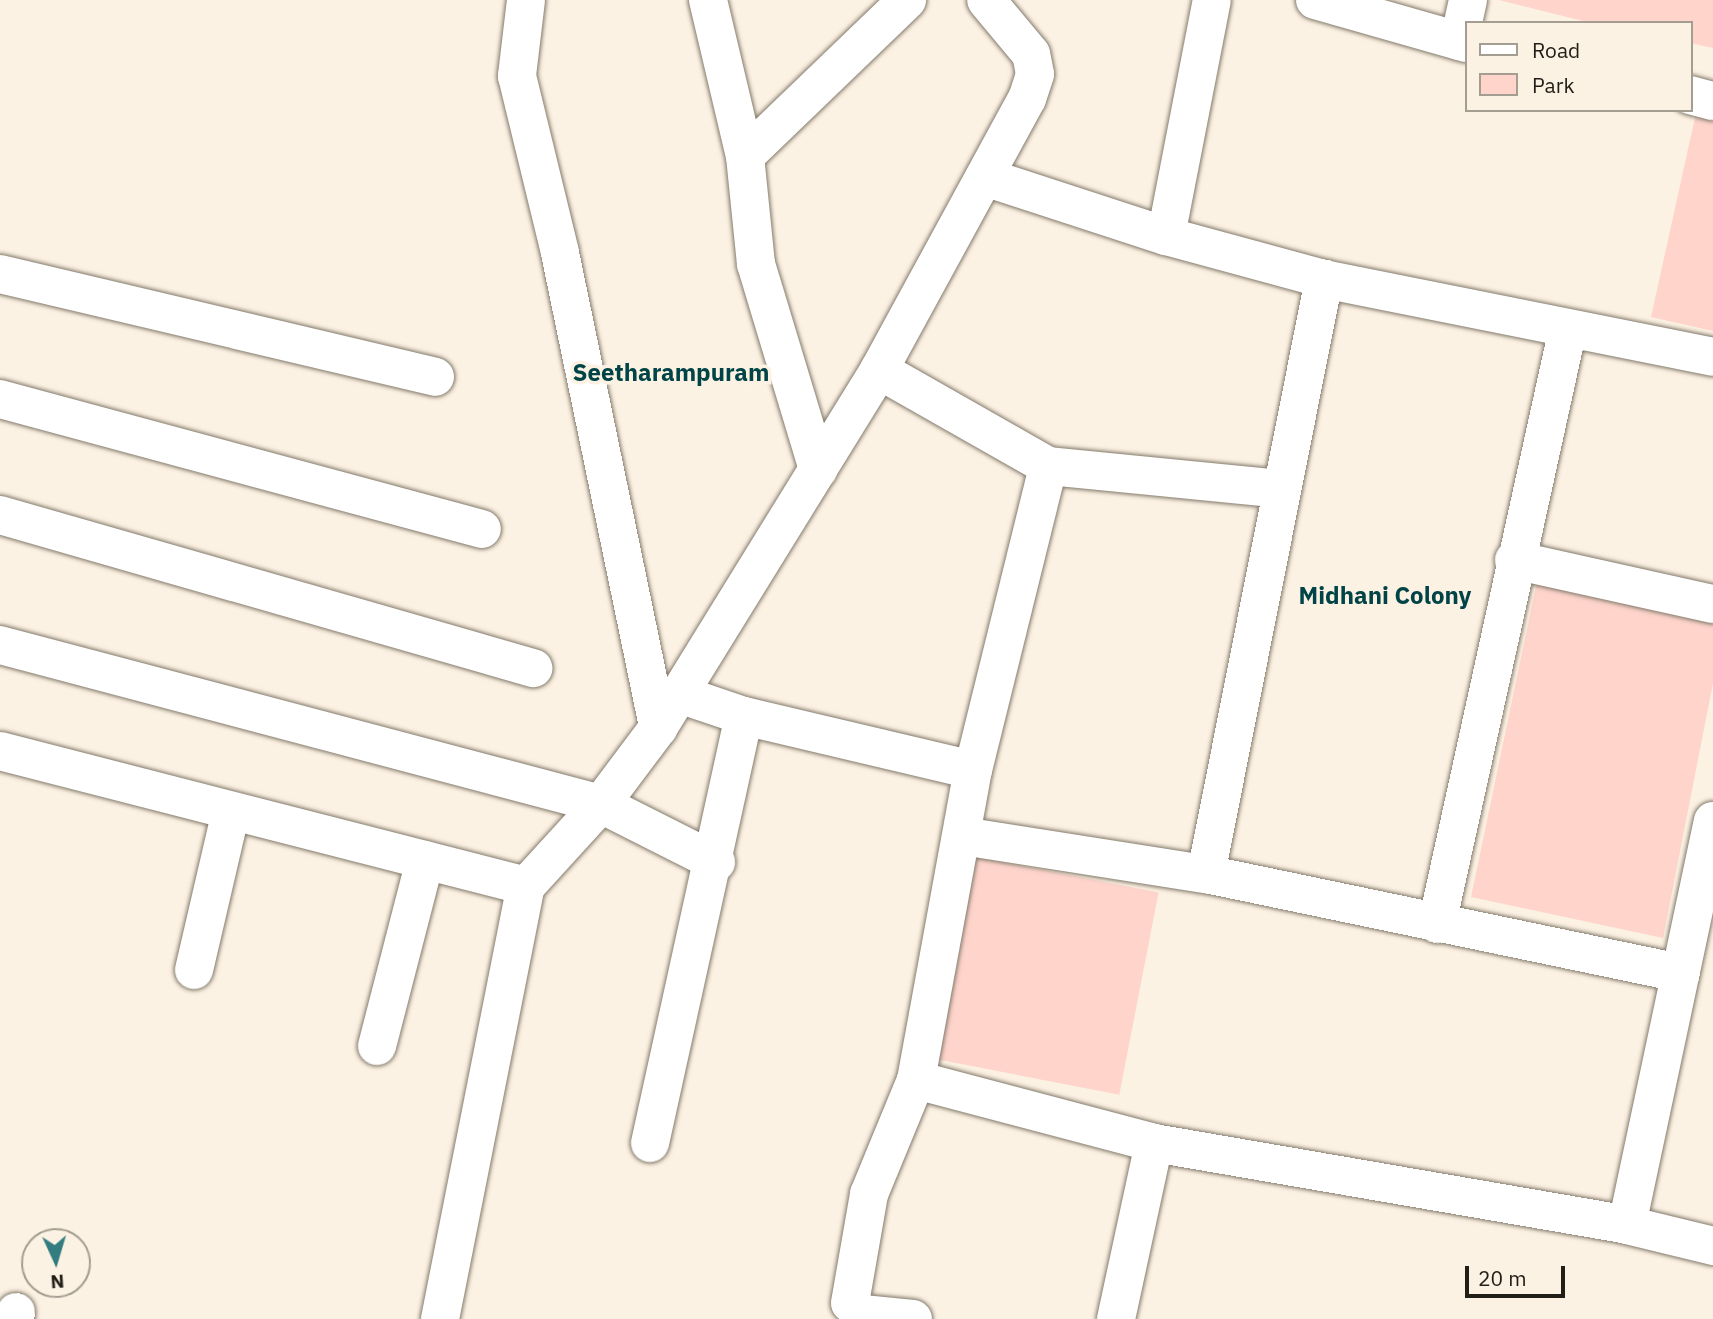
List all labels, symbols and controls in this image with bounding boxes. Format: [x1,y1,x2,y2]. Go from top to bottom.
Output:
legend [1464,21,1692,112]
text: Road [1532,36,1580,64]
text: Park [1532,71,1575,99]
district label: Seetharampuram [573,359,769,387]
district label: Midhani Colony [1299,582,1471,610]
north arrow [21,1228,91,1298]
scale bar [1468,1252,1568,1296]
text: 20 m [1478,1264,1527,1292]
text: N [50,1270,65,1294]

